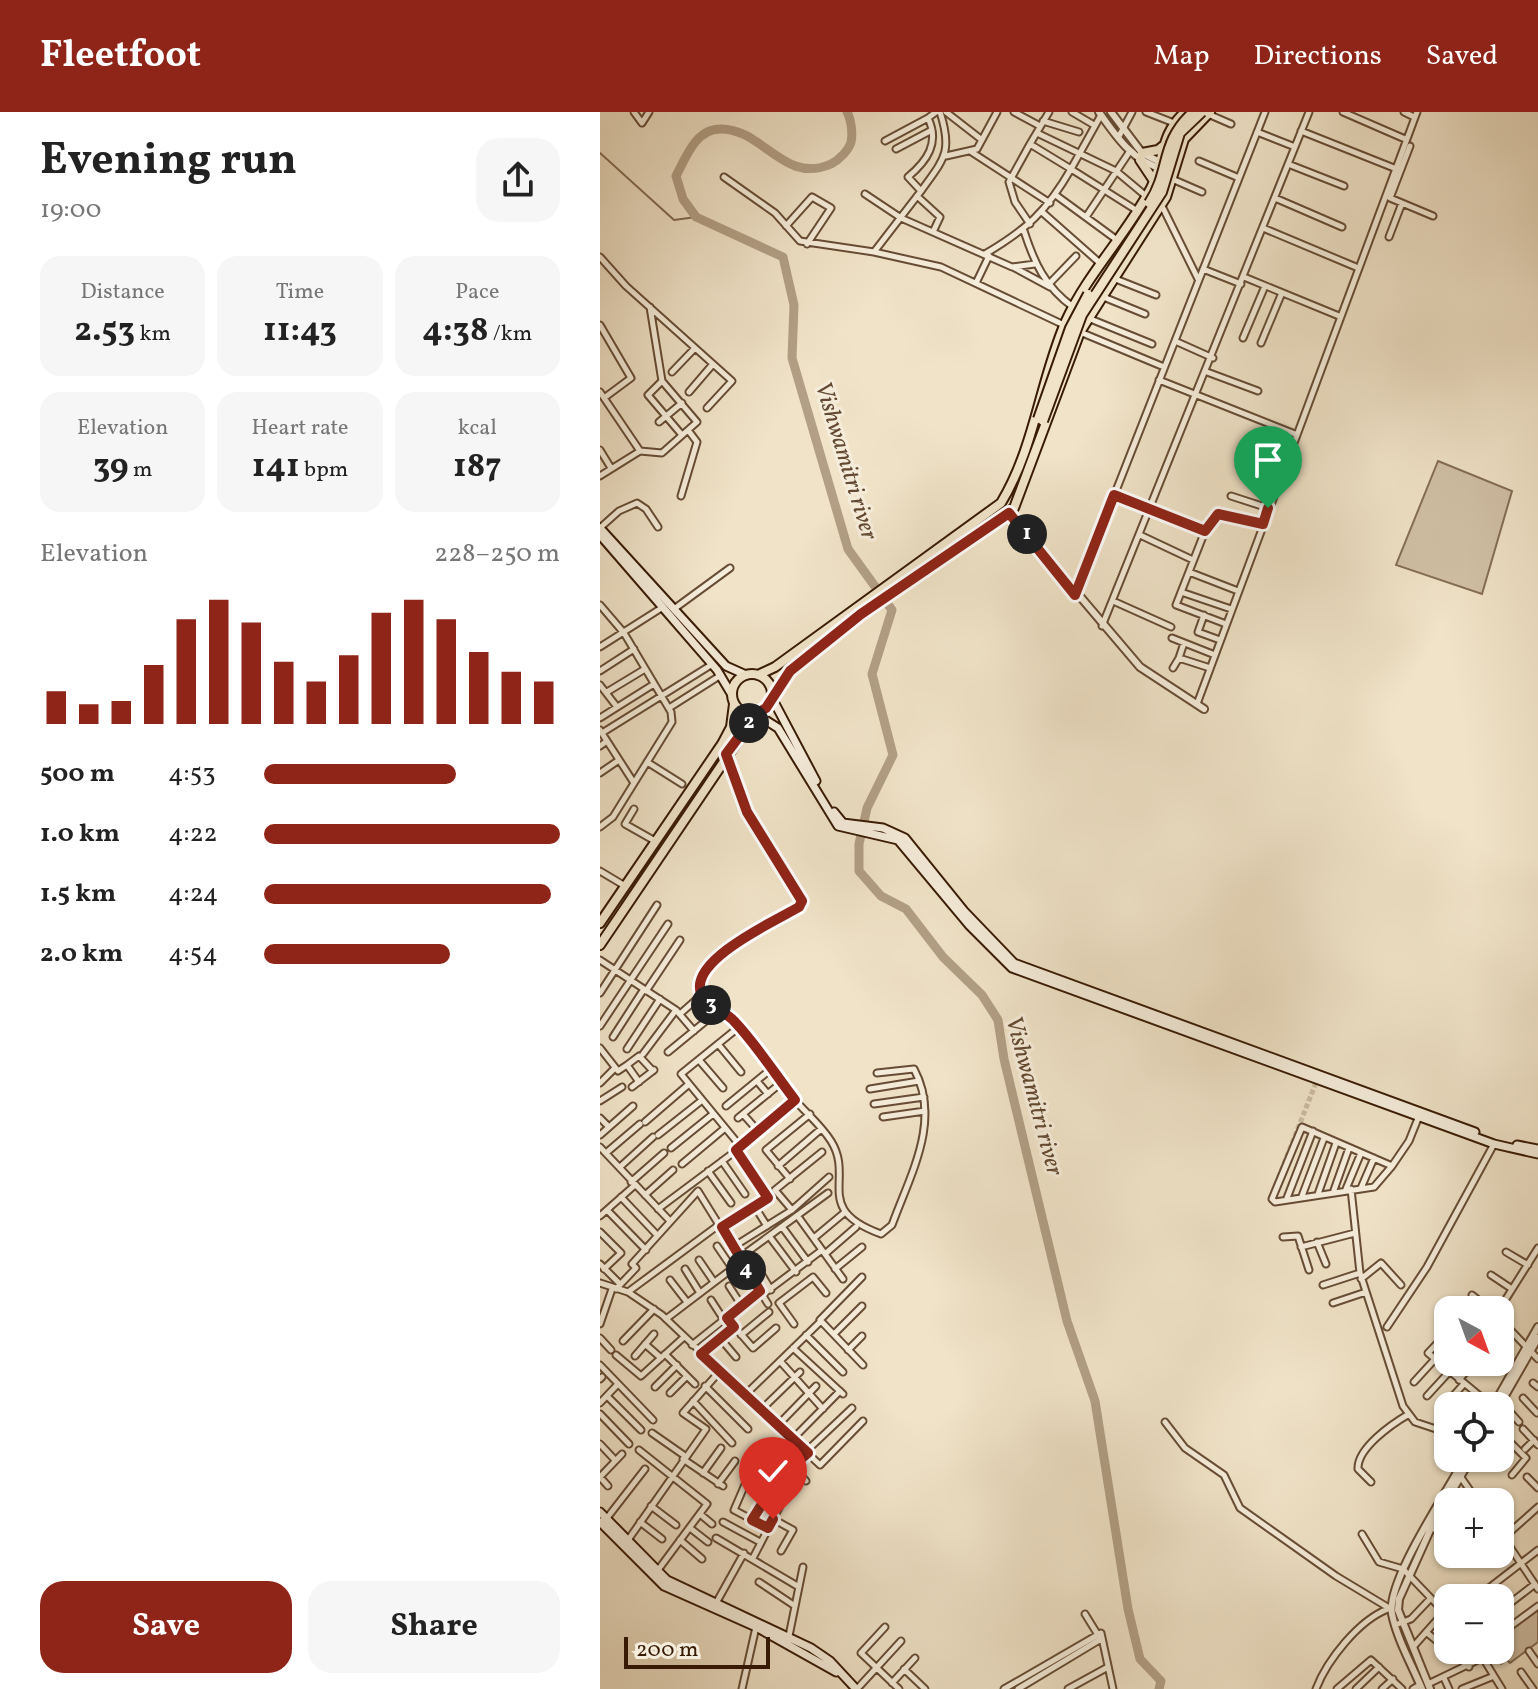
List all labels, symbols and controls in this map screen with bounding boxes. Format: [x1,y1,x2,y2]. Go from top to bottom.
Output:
text: Fleetfoot [40,30,201,83]
text: Map [1154,37,1210,76]
text: Directions [1254,37,1382,76]
text: Saved [1426,37,1498,76]
text: Evening run [40,131,297,192]
button: share [476,138,560,222]
text: 19:00 [40,192,102,228]
text: Distance [81,277,165,308]
text: Time [276,277,324,308]
text: Pace [455,277,499,308]
text: 2.53 [74,308,135,355]
text: 11:43 [263,308,337,355]
text: 4:38 [422,308,488,355]
text: km [135,319,171,350]
text: /km [488,319,532,350]
water label: Vishwamitri river [805,377,886,546]
text: Elevation [77,413,168,444]
text: Heart rate [251,413,349,444]
text: kcal [458,413,497,444]
pin [1234,426,1302,508]
icon: arrive [1246,438,1290,482]
text: 39 [93,444,129,491]
text: 141 [252,444,300,491]
text: 187 [453,444,502,491]
text: m [129,455,152,486]
text: bpm [300,455,348,486]
pin: 1 [1007,514,1047,554]
text: 1 [1023,518,1031,549]
text: Elevation [40,536,148,572]
text: 228–250 m [434,536,560,572]
pin: 2 [729,703,769,743]
text: 2 [743,707,755,738]
text: 500 m [40,756,115,792]
text: 4:53 [168,756,216,792]
text: 1.0 km [40,816,120,852]
text: 4:22 [168,816,218,852]
text: 1.5 km [40,876,116,912]
text: 4:24 [168,876,218,912]
text: 2.0 km [40,936,123,972]
text: 4:54 [168,936,218,972]
pin: 3 [691,985,731,1025]
text: 3 [705,989,717,1020]
water label: Vishwamitri river [995,1012,1071,1181]
pin: 4 [726,1250,766,1290]
text: 4 [739,1254,753,1285]
north arrow [1434,1296,1514,1376]
map controls [1434,1296,1514,1664]
button: locate [1434,1392,1514,1472]
pin [739,1437,807,1519]
icon: check [751,1449,795,1493]
button: + [1434,1488,1514,1568]
button: Save [40,1581,292,1673]
button: Share [308,1581,560,1673]
button: − [1434,1584,1514,1664]
scale bar [624,1633,770,1669]
text: 200 m [636,1635,698,1666]

